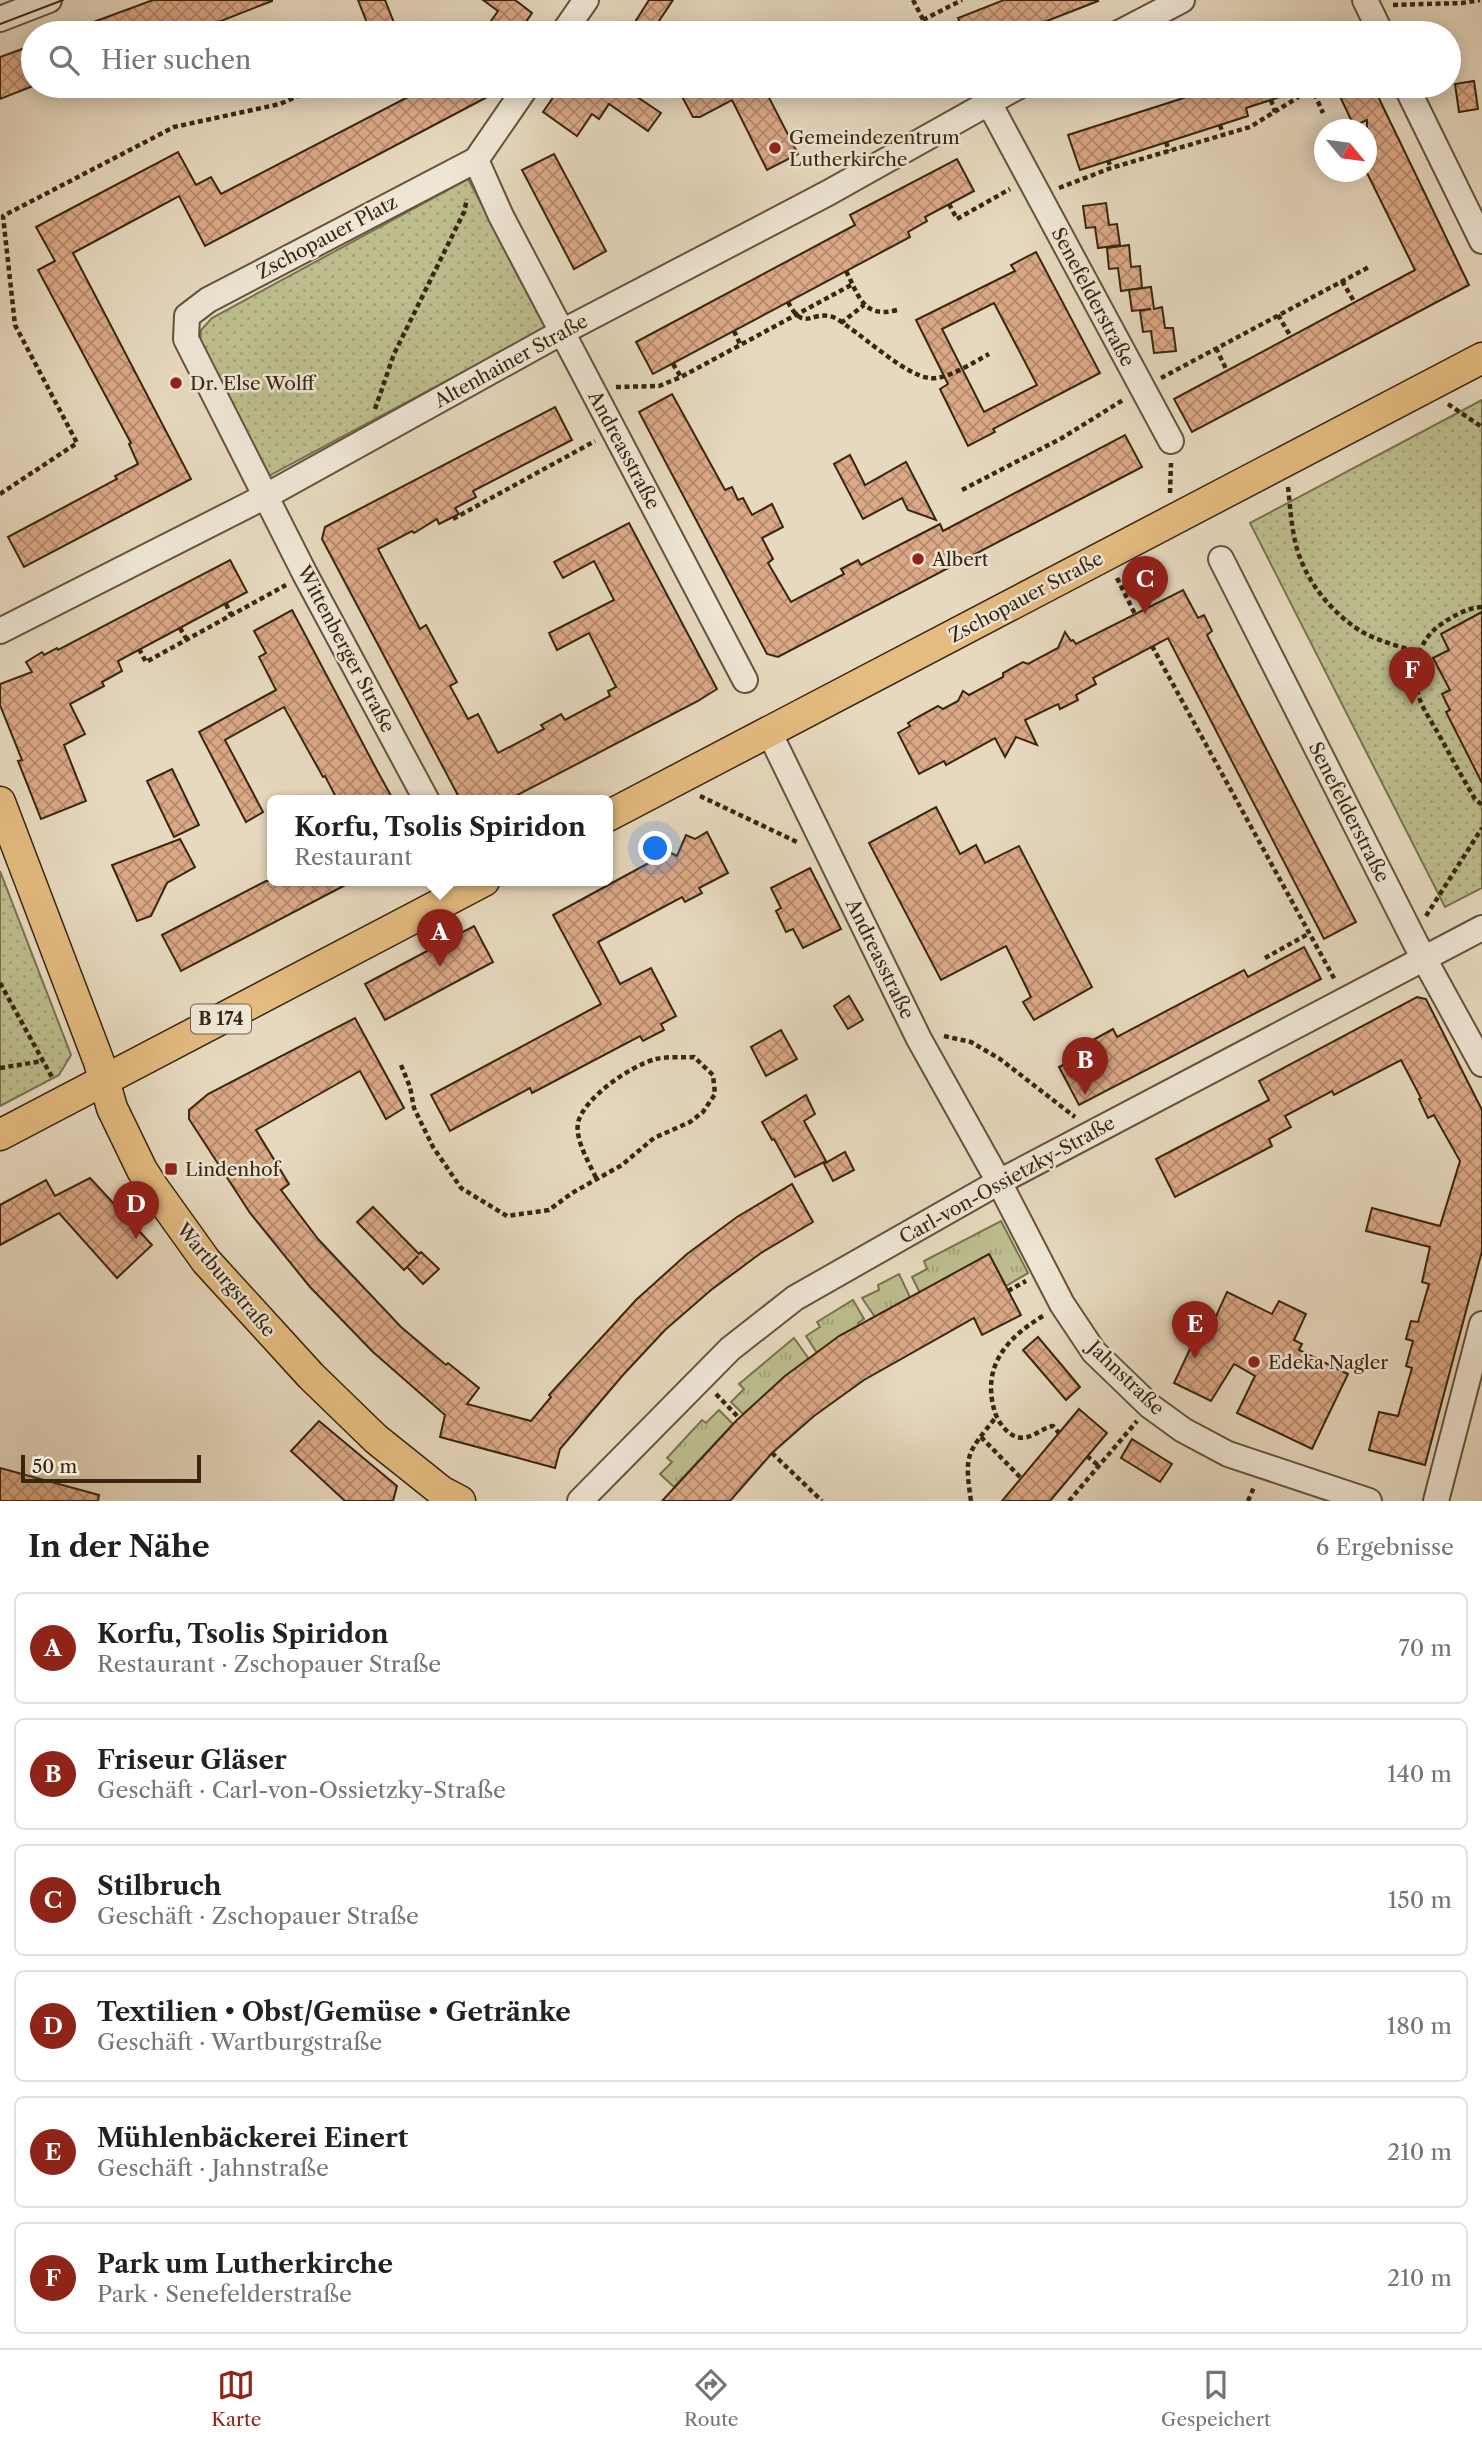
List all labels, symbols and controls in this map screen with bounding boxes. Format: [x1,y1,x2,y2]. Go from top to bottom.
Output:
search box [21,21,1461,98]
icon: search [45,41,83,79]
text: Hier suchen [101,44,251,76]
north arrow [1314,119,1377,182]
place label: Gemeindezentrum Lutherkirche [789,126,960,171]
marker: Gemeindezentrum Lutherkirche [767,140,783,156]
street label: Zschopauer Platz [253,190,401,284]
street label: Senefelderstraße [1047,223,1139,371]
street label: Altenhainer Straße [429,309,592,413]
place label: Dr. Else Wolff [190,372,317,395]
marker: Dr. Else Wolff [168,375,184,391]
street label: Andreasstraße [583,386,665,513]
street label: Zschopauer Straße [945,547,1107,647]
place label: Albert [931,548,989,571]
marker: Albert [910,551,926,567]
pin: C [1122,556,1168,614]
street label: Wittenberger Straße [292,561,400,736]
pin: F [1389,647,1435,705]
street label: Senefelderstraße [1304,738,1394,886]
popup [267,795,613,886]
text: Korfu, Tsolis Spiridon [294,811,586,843]
your location [638,831,672,865]
text: Restaurant [294,843,412,871]
street label: Andreasstraße [841,894,919,1023]
pin: A [417,909,463,967]
road number: B 174 [191,1004,251,1034]
pin: B [1062,1037,1108,1095]
street label: Carl-von-Ossietzky-Straße [895,1111,1119,1249]
place label: Lindenhof [185,1158,282,1181]
marker: Lindenhof [163,1161,179,1177]
pin: D [113,1181,159,1239]
street label: Wartburgstraße [171,1218,280,1342]
pin: E [1172,1301,1218,1359]
street label: Jahnstraße [1081,1334,1169,1420]
place label: Edeka Nagler [1268,1351,1388,1374]
marker: Edeka Nagler [1246,1354,1262,1370]
scale bar [21,1452,201,1484]
text: 50 m [32,1455,77,1478]
text: In der Nähe [28,1528,210,1565]
text: 6 Ergebnisse [1316,1533,1454,1561]
text: Korfu, Tsolis Spiridon [97,1618,389,1650]
text: A [44,1634,62,1662]
text: 70 m [1399,1634,1452,1662]
text: Restaurant · Zschopauer Straße [97,1650,441,1678]
text: Friseur Gläser [97,1744,287,1776]
text: B [44,1760,62,1788]
text: 140 m [1387,1760,1452,1788]
text: Geschäft · Carl-von-Ossietzky-Straße [97,1776,506,1804]
text: Stilbruch [97,1870,222,1902]
text: C [44,1886,62,1914]
text: 150 m [1388,1886,1452,1914]
text: Geschäft · Zschopauer Straße [97,1902,419,1930]
text: Textilien • Obst/Gemüse • Getränke [97,1996,571,2028]
text: D [43,2012,63,2040]
text: 180 m [1387,2012,1452,2040]
text: Geschäft · Wartburgstraße [97,2028,382,2056]
text: Mühlenbäckerei Einert [97,2122,408,2154]
text: E [45,2138,61,2166]
text: 210 m [1387,2138,1452,2166]
text: Geschäft · Jahnstraße [97,2154,329,2182]
text: Park um Lutherkirche [97,2248,393,2280]
text: F [45,2264,61,2292]
text: 210 m [1387,2264,1452,2292]
text: Park · Senefelderstraße [97,2280,352,2308]
tab: Karte [211,2366,261,2431]
tab: Route [684,2366,739,2431]
tab: Gespeichert [1161,2366,1271,2431]

